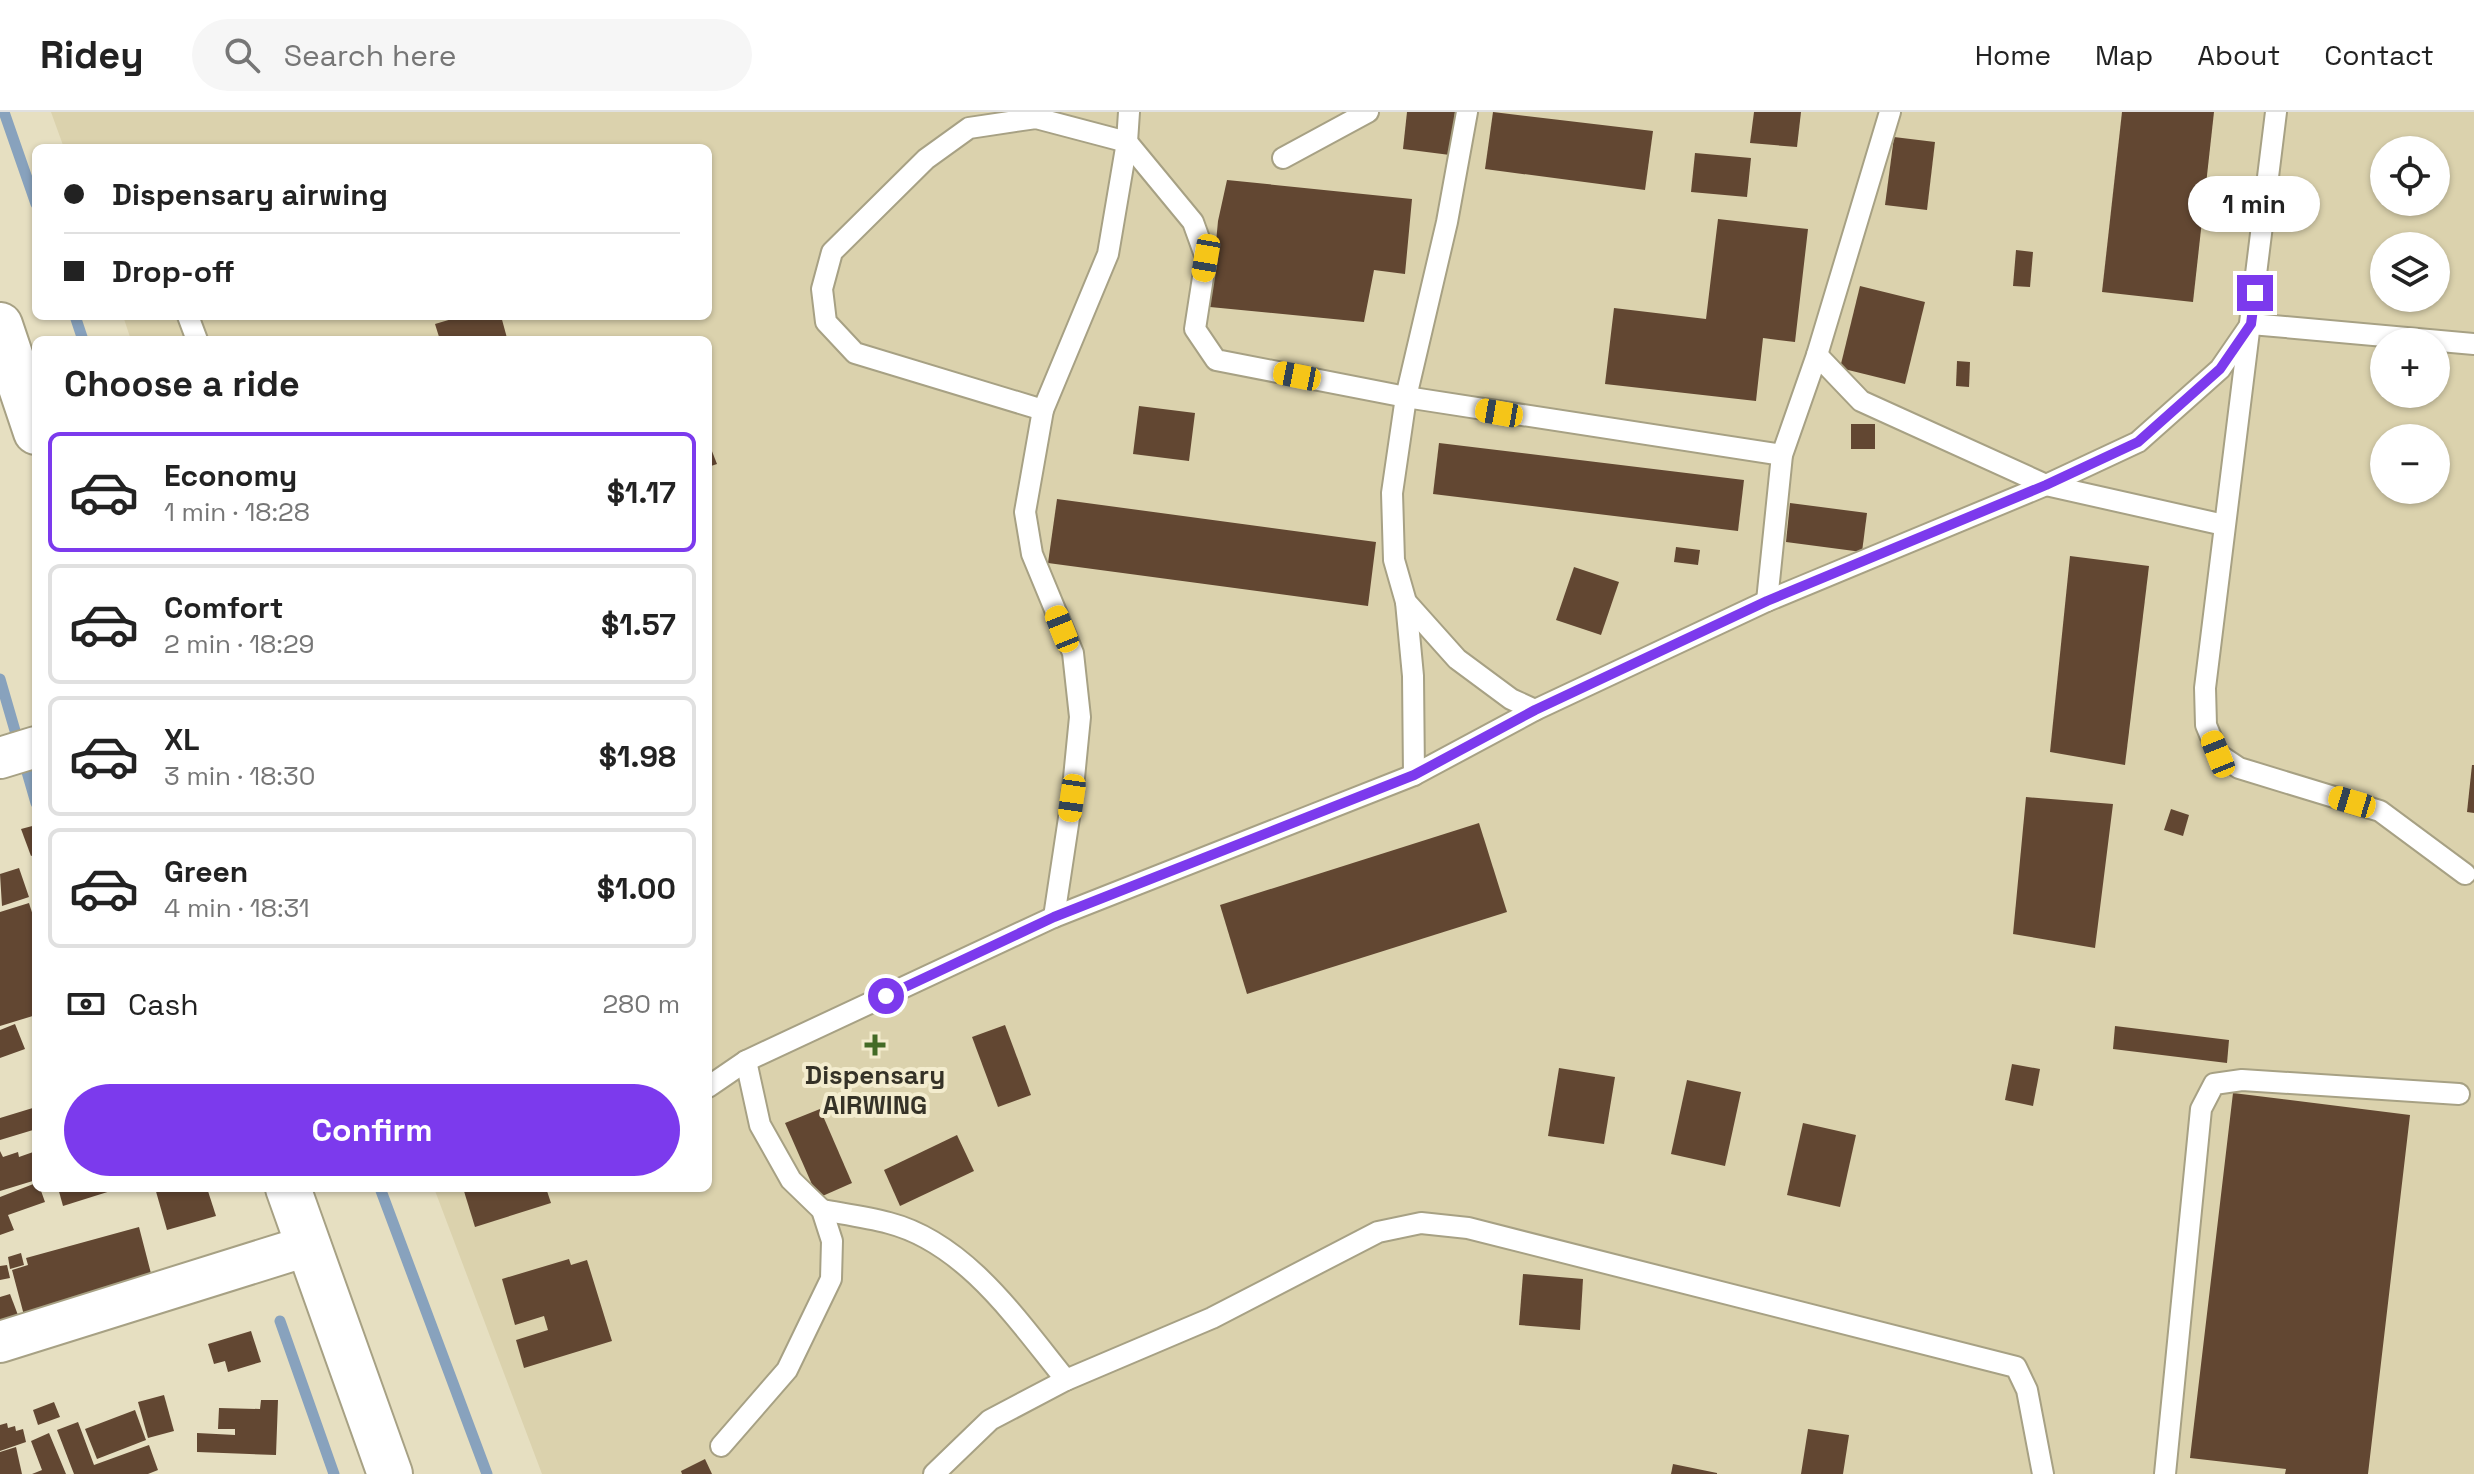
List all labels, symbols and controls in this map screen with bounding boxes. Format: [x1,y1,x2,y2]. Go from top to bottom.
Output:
search box [192,19,752,91]
text: Ridey [40,31,144,79]
icon: search [220,33,264,77]
text: Search here [284,36,457,75]
text: Home [1975,37,2051,73]
text: Map [2095,37,2153,73]
text: About [2197,37,2280,73]
text: Contact [2324,37,2434,73]
map controls [2370,136,2450,504]
button: locate [2370,136,2450,216]
text: Dispensary airwing [112,175,388,214]
callout: 1 min [2189,177,2321,233]
text: 1 min [2222,187,2286,221]
car [1190,232,1222,284]
button: layers [2370,232,2450,312]
text: Drop-off [112,252,235,291]
route end [2237,275,2273,311]
button: + [2370,328,2450,408]
car [1271,360,1323,392]
text: Choose a ride [64,361,300,407]
car [1473,397,1525,429]
button: − [2370,424,2450,504]
icon: car [68,456,140,528]
text: Economy [164,456,297,495]
text: $1.17 [607,473,676,512]
text: 1 min · 18:28 [164,495,310,529]
icon: car [68,588,140,660]
text: Comfort [164,588,283,627]
car [1042,602,1082,656]
text: $1.57 [601,605,676,644]
text: 2 min · 18:29 [164,627,314,661]
icon: car [68,720,140,792]
text: XL [164,720,200,759]
car [2198,727,2238,781]
text: $1.98 [599,737,676,776]
text: 3 min · 18:30 [164,759,315,793]
car [1057,773,1087,823]
car [2326,784,2378,820]
icon: car [68,852,140,924]
text: Green [164,852,248,891]
text: $1.00 [597,869,676,908]
text: 4 min · 18:31 [164,891,310,925]
route start [868,978,904,1014]
icon: cash [64,982,108,1026]
text: Cash [128,985,199,1024]
text: 280 m [602,987,680,1021]
marker: Dispensary AIRWING [864,1034,886,1056]
place label: Dispensary AIRWING [805,1058,945,1122]
button: Confirm [64,1084,680,1176]

